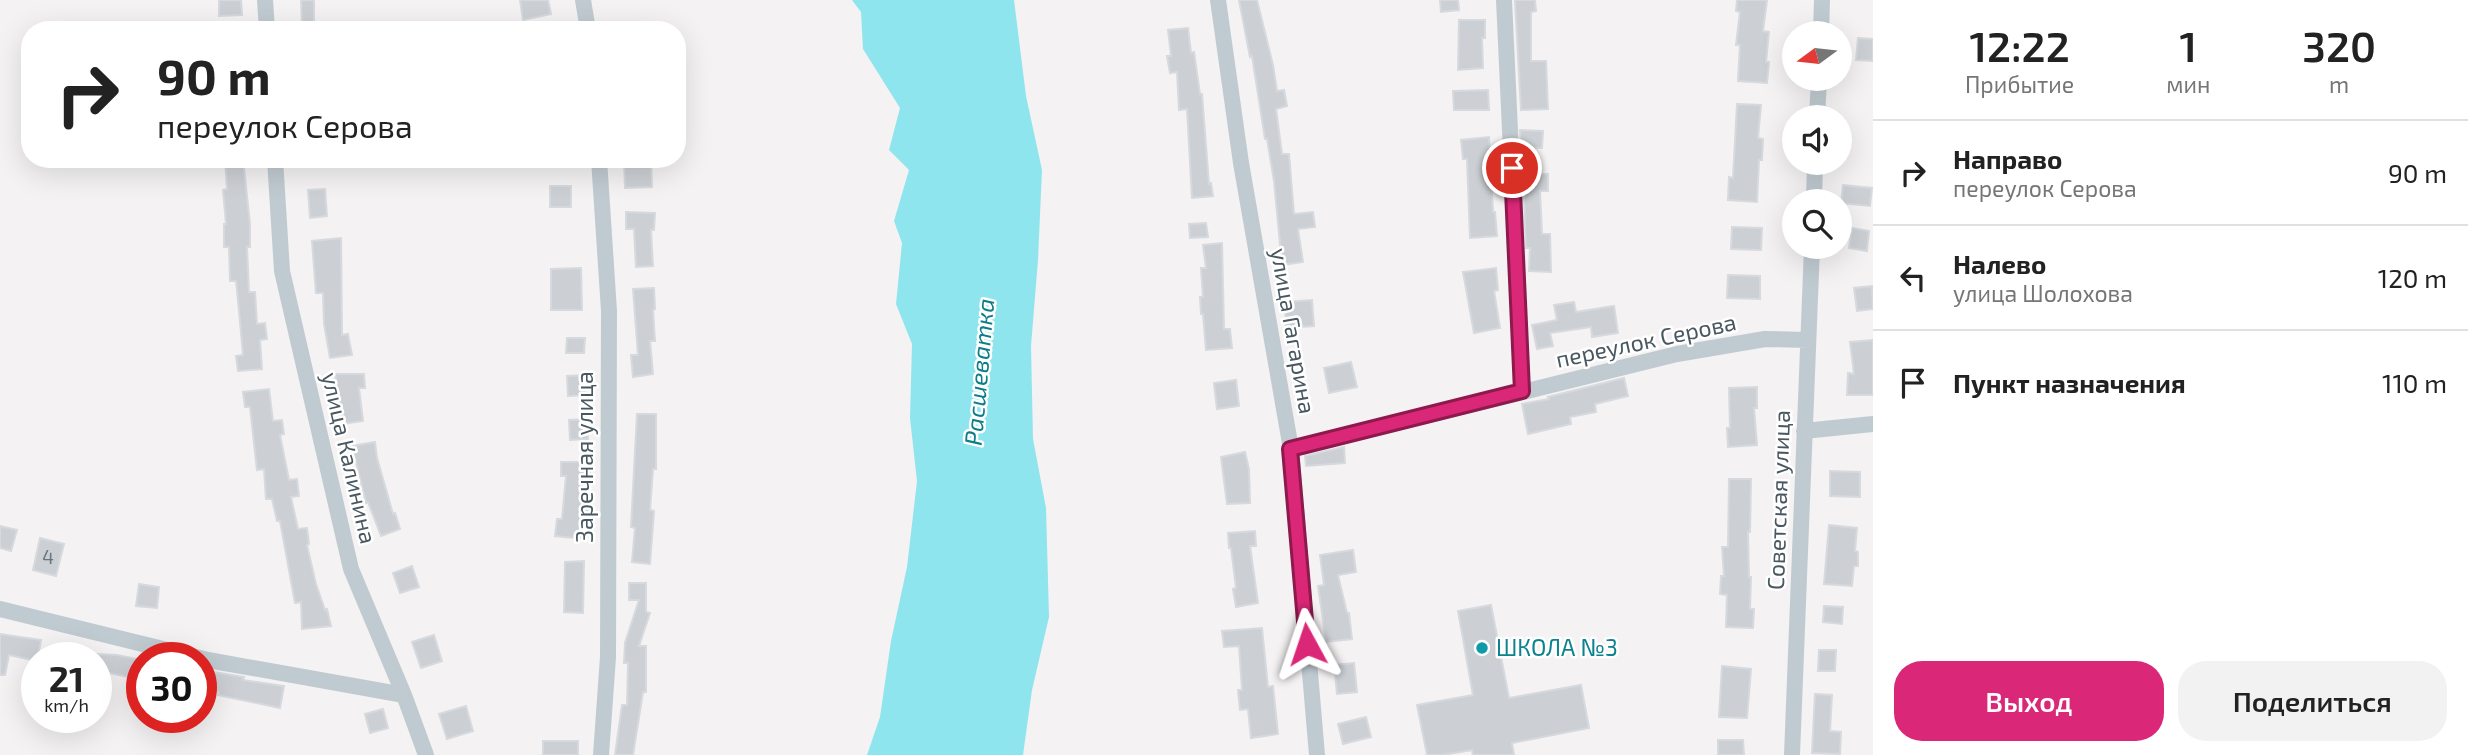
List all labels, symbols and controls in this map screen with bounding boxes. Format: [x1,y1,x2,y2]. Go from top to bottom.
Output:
text: 12:22 [1970,20,2070,70]
text: 1 [2180,20,2197,70]
text: 320 [2302,20,2376,70]
north arrow [1782,21,1852,91]
map controls [1782,21,1852,259]
text: 90 m [157,46,271,105]
icon: right [42,49,133,140]
text: Прибытие [1965,70,2074,98]
text: мин [2166,70,2210,98]
text: m [2329,70,2349,98]
button: sound [1782,105,1852,175]
text: переулок Серова [157,106,413,144]
pin [1482,138,1542,198]
text: Направо [1953,143,2062,174]
icon: arrive [1493,149,1531,187]
icon: right [1894,154,1932,192]
text: 90 m [2388,157,2447,188]
text: переулок Серова [1953,174,2137,202]
button: search [1782,189,1852,259]
street label: улица Гагарина [1265,246,1322,416]
text: Налево [1953,248,2046,279]
icon: left [1894,259,1932,297]
text: 120 m [2378,262,2447,293]
text: улица Шолохова [1953,279,2133,307]
water label: Расшеватка [958,297,999,447]
street label: переулок Серова [1553,307,1739,374]
icon: arrive [1894,364,1932,402]
text: Пункт назначения [1953,367,2186,398]
text: 110 m [2382,367,2447,398]
street label: улица Калинина [316,369,383,547]
street label: Заречная улица [570,371,599,543]
street label: Советская улица [1761,410,1796,590]
house number: 4 [42,545,54,568]
position arrow [1270,607,1344,681]
place label: ШКОЛА №3 [1496,633,1618,661]
marker: ШКОЛА №3 [1474,640,1490,656]
speed limit sign: 30 [126,642,217,733]
text: 21 [49,657,84,699]
button: Выход [1894,661,2164,741]
button: Поделиться [2178,661,2447,741]
text: km/h [44,694,89,716]

